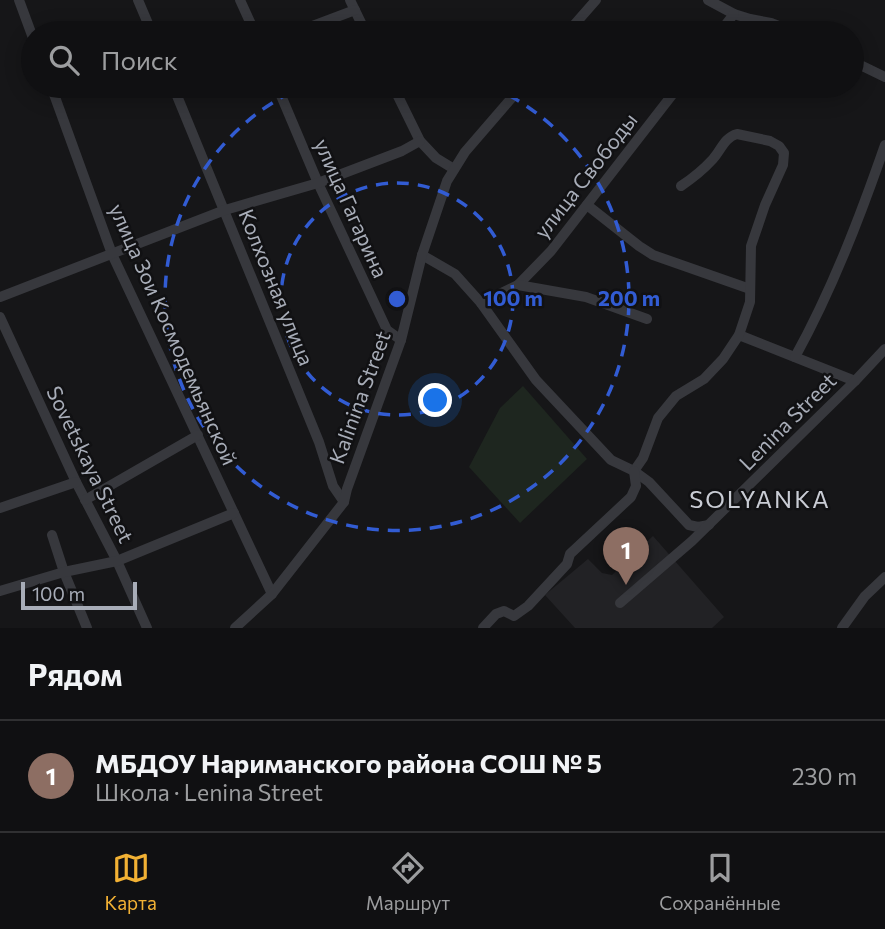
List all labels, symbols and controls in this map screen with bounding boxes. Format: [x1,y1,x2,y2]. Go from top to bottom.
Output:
search box [21,21,864,98]
icon: search [45,41,83,79]
text: Поиск [101,44,178,75]
street label: улица Свободы [528,107,642,243]
street label: улица Гагарина [310,135,394,281]
street label: улица Зои Космодемьянской [105,199,243,469]
street label: Колхозная улица [234,205,320,369]
text: 100 m [483,285,543,310]
text: 200 m [598,285,660,310]
centre of rings [385,287,409,311]
street label: Kalinina Street [323,327,395,467]
street label: Lenina Street [733,367,841,475]
street label: Sovetskaya Street [42,382,140,546]
your location [418,383,452,417]
district label: SOLYANKA [689,484,831,513]
pin: 1 [603,527,649,585]
scale bar [21,579,136,611]
text: 100 m [32,582,85,605]
text: Рядом [28,655,122,692]
text: МБДОУ Нариманского района СОШ № 5 [95,747,602,778]
text: 1 [46,762,56,790]
text: 230 m [792,762,857,790]
text: Школа · Lenina Street [95,778,323,806]
tab: Карта [104,849,157,914]
tab: Маршрут [366,849,450,914]
tab: Сохранённые [659,849,780,914]

